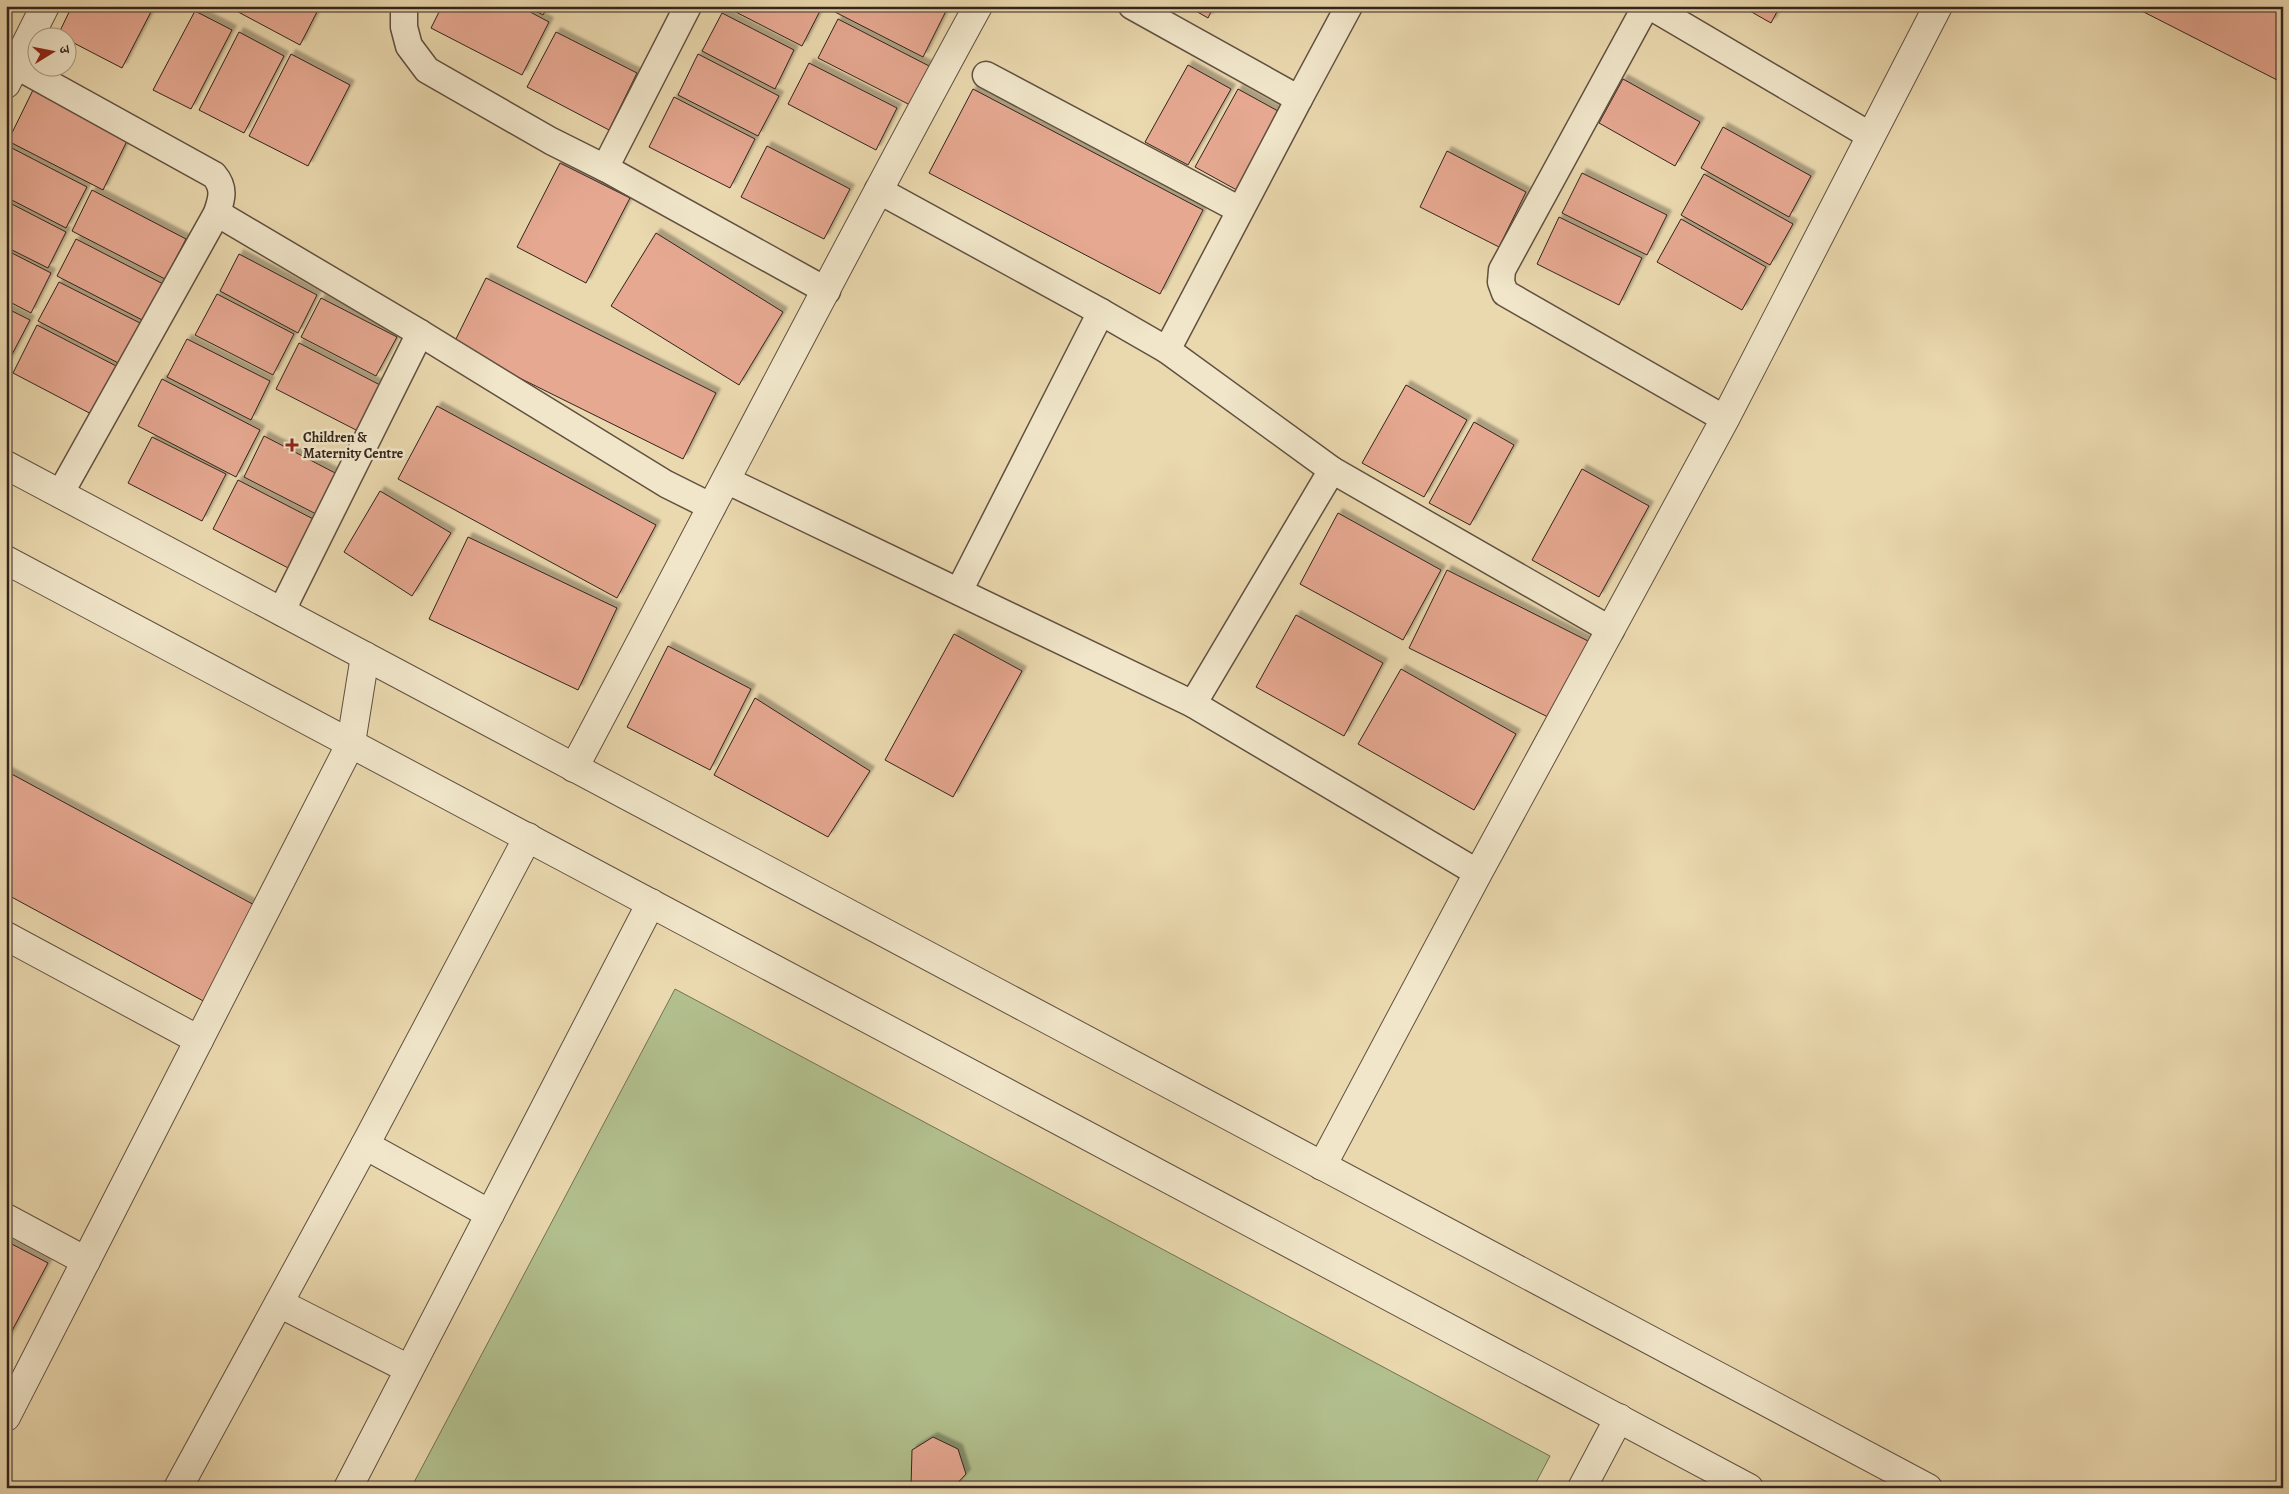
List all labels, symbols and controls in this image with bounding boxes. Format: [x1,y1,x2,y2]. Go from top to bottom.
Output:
north arrow [28,28,78,78]
text: उ [54,44,74,56]
place label: Children & Maternity Centre [303,428,404,463]
marker: Children & Maternity Centre [285,438,299,452]

